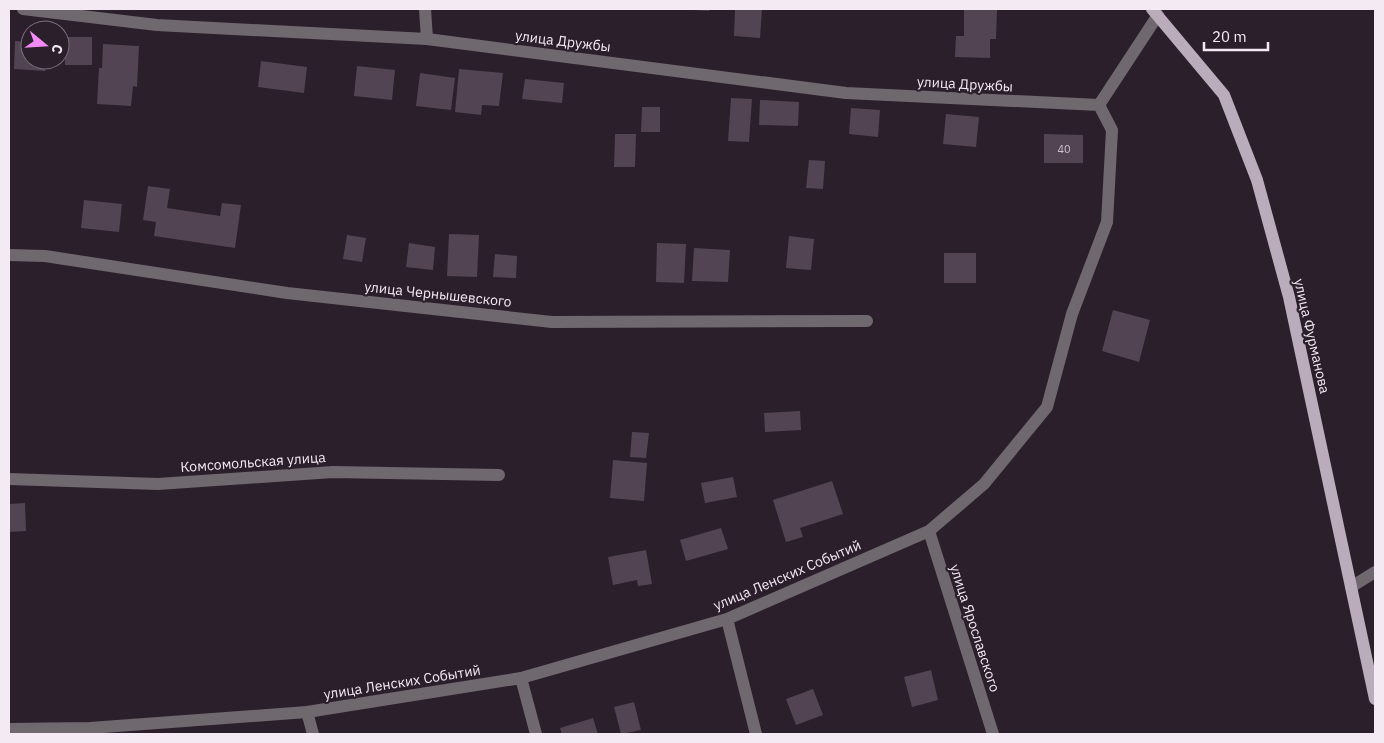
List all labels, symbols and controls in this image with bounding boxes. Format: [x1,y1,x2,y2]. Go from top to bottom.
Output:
north arrow [20,20,70,70]
scale bar [1204,20,1268,52]
street label: улица Дружбы [514,26,612,56]
text: 20 m [1212,27,1247,46]
text: С [47,42,67,56]
street label: улица Дружбы [917,72,1013,96]
house number: 40 [1057,142,1071,156]
street label: улица Чернышевского [363,277,513,311]
street label: улица Фурманова [1290,277,1334,396]
street label: Комсомольская улица [180,448,327,476]
street label: улица Ленских Событий [710,536,864,614]
street label: улица Ярославского [946,562,1004,694]
street label: улица Ленских Событий [322,661,482,703]

